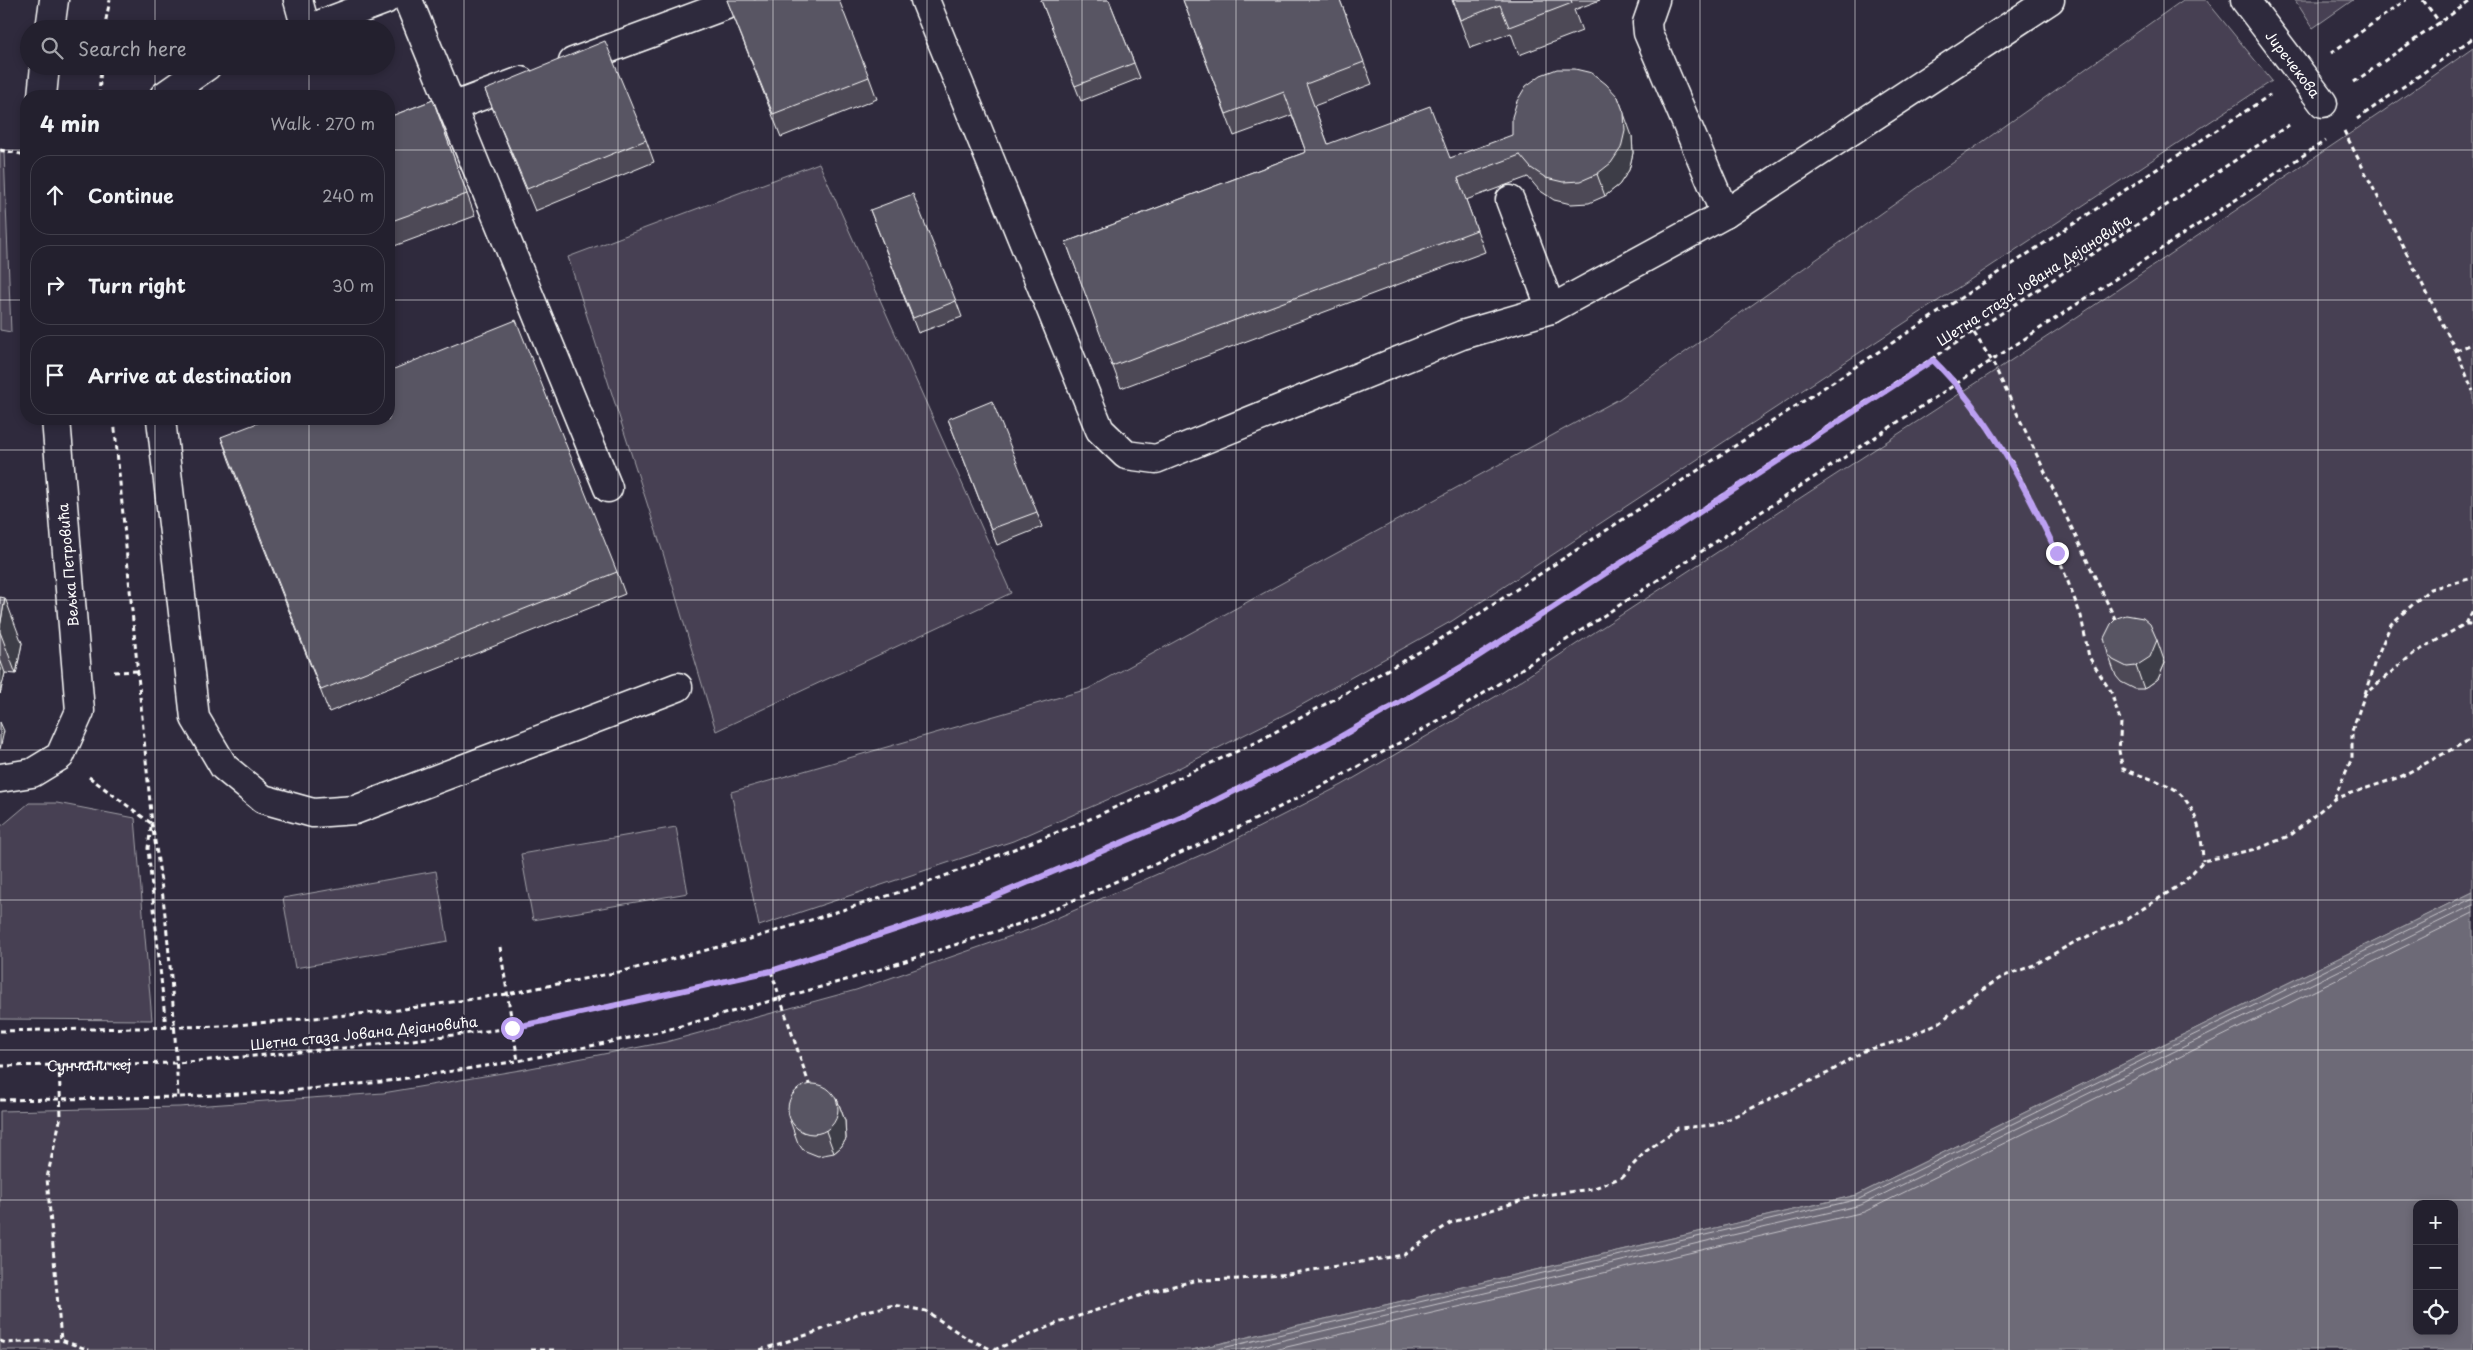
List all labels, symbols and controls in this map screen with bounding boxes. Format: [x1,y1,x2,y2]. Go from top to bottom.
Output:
search box [20,20,395,75]
street label: Јиречекова [2261,26,2326,102]
icon: search [38,34,66,62]
text: Search here [78,34,187,62]
text: 4 min [40,107,100,139]
text: Walk · 270 m [271,111,375,135]
icon: ahead [41,181,69,209]
text: Continue [88,181,174,209]
text: 240 m [322,183,374,207]
street label: Шетна стаза Јована Дејановића [1933,209,2136,351]
icon: right [41,271,69,299]
text: Turn right [88,271,186,299]
text: 30 m [332,273,374,297]
icon: arrive [41,361,69,389]
text: Arrive at destination [88,361,292,389]
street label: Вељка Петровића [52,502,84,628]
route end [2046,542,2069,565]
street label: Шетна стаза Јована Дејановића [249,1011,479,1055]
route start [501,1017,524,1040]
street label: Сунчани кеј [47,1053,131,1076]
map controls [2413,1200,2458,1335]
button: + [2413,1200,2458,1245]
button: − [2413,1245,2458,1290]
button: locate [2413,1290,2458,1335]

